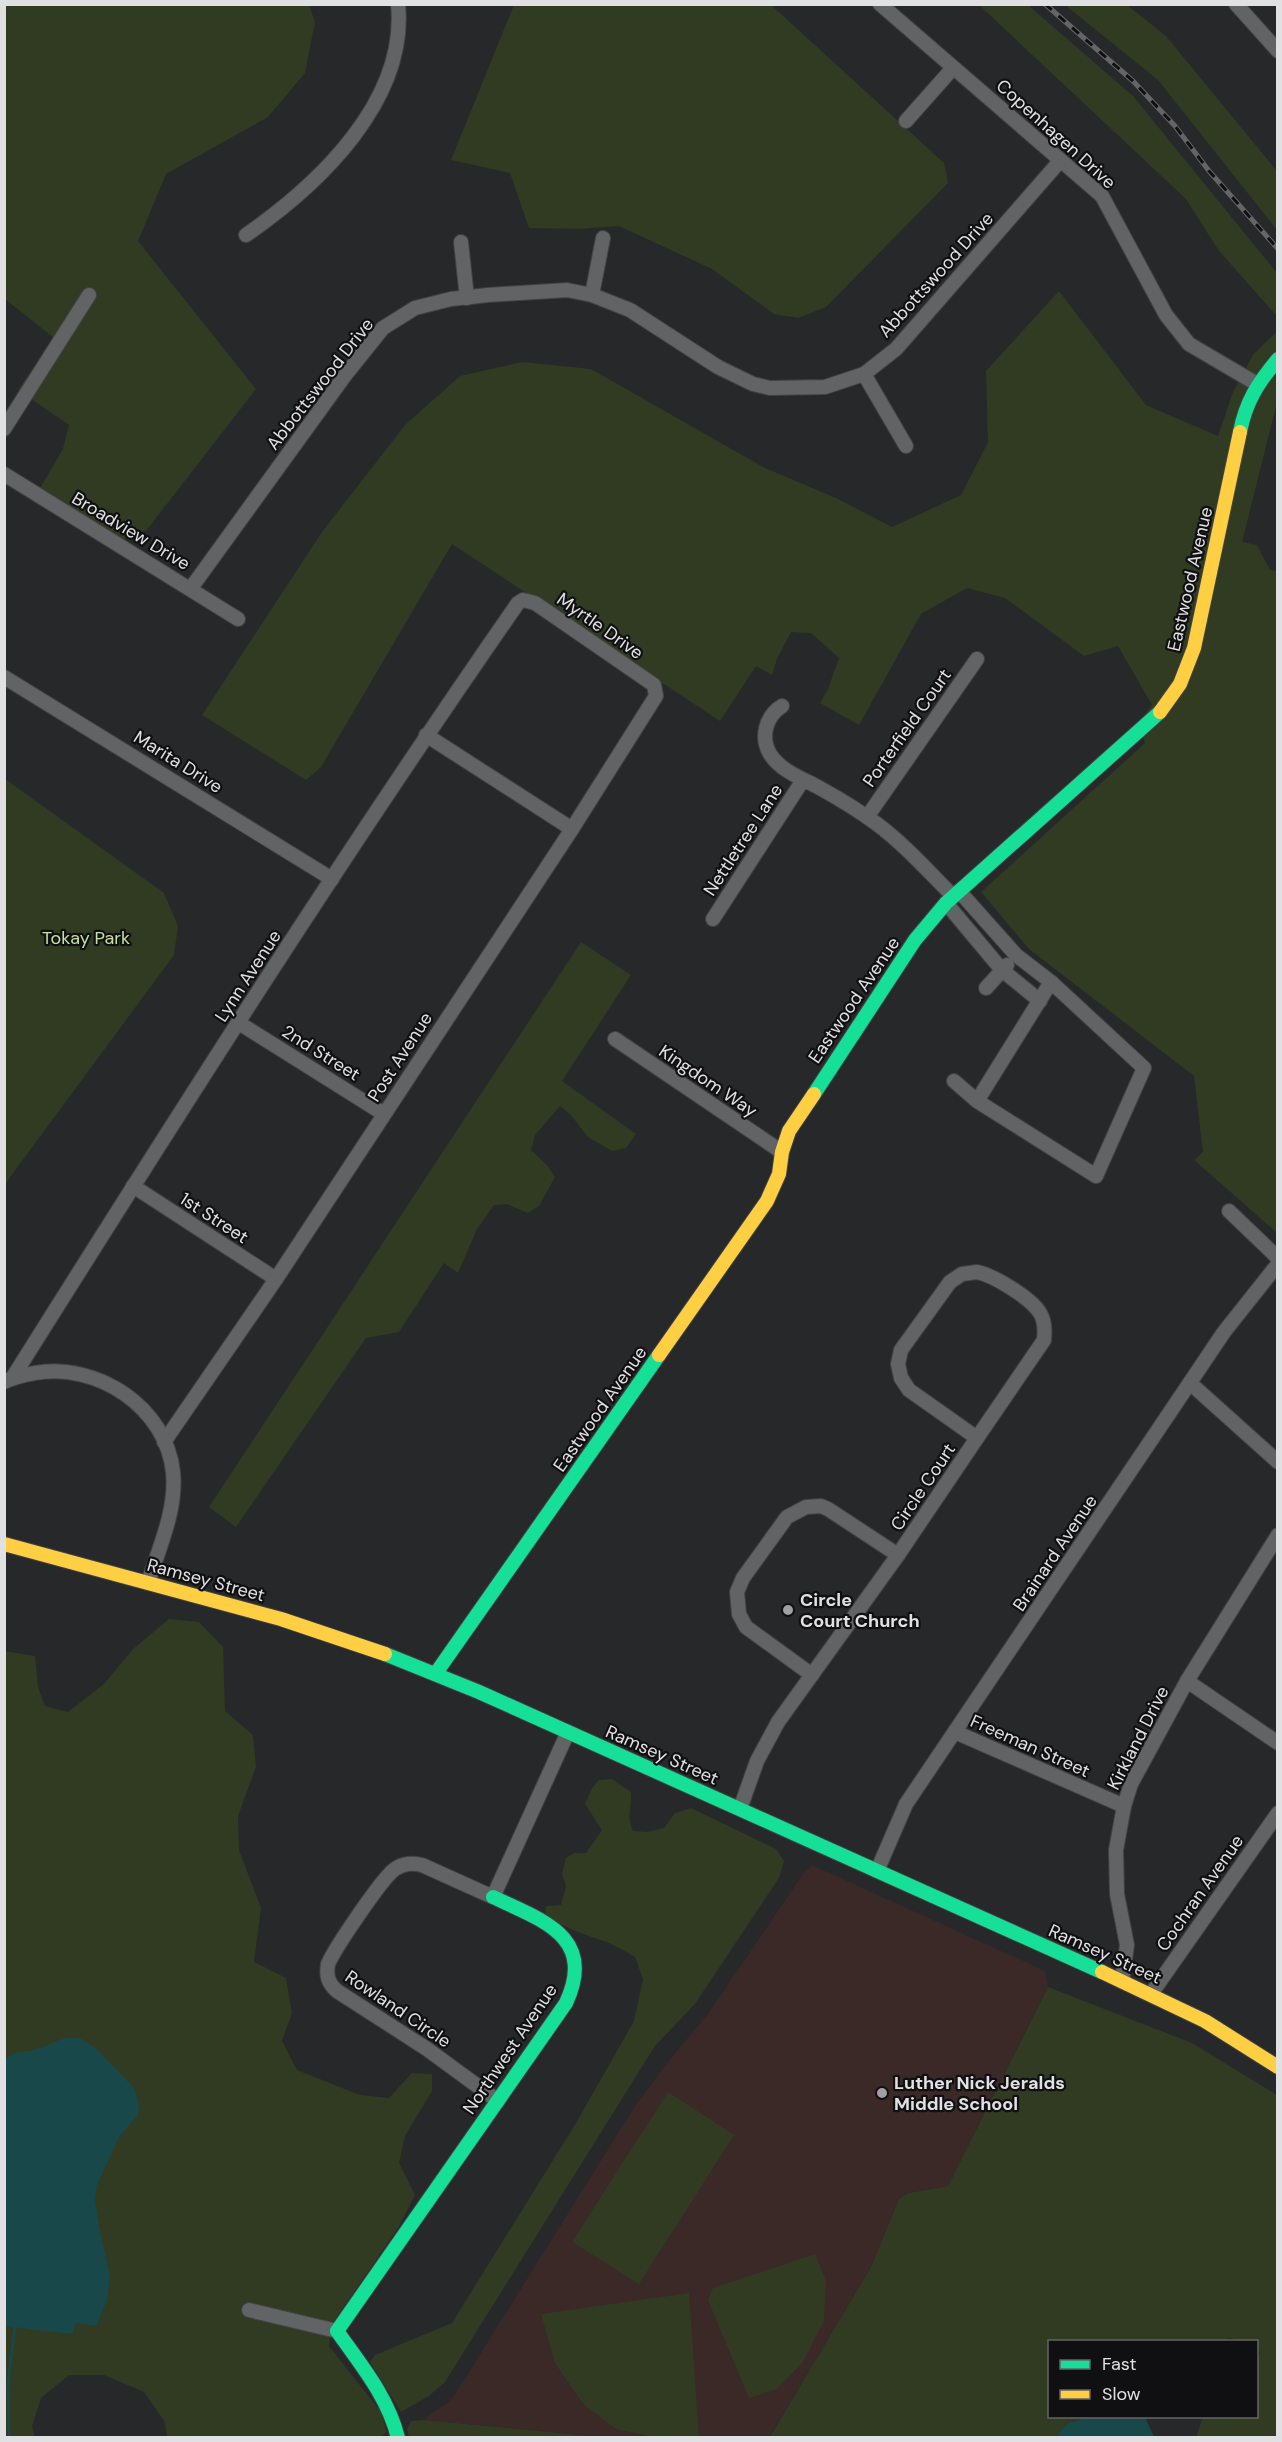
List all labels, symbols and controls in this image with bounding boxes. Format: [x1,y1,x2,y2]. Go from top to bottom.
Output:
street label: Copenhagen Drive [991,74,1121,194]
street label: Abbottswood Drive [873,207,999,343]
street label: Abbottswood Drive [261,313,379,455]
street label: Broadview Drive [67,486,195,576]
street label: Eastwood Avenue [1162,504,1218,654]
street label: Myrtle Drive [552,587,648,665]
street label: Porterfield Court [857,664,957,792]
street label: Marita Drive [129,725,227,799]
street label: Nettletree Lane [698,779,788,901]
street label: Lynn Avenue [209,925,287,1027]
park label: Tokay Park [42,926,130,950]
street label: Eastwood Avenue [803,932,905,1068]
street label: Post Avenue [362,1008,438,1106]
street label: 2nd Street [277,1020,365,1086]
street label: Kingdom Way [654,1039,762,1123]
street label: 1st Street [175,1187,253,1249]
street label: Eastwood Avenue [548,1342,652,1476]
street label: Circle Court [885,1439,961,1535]
street label: Brainard Avenue [1007,1490,1103,1616]
street label: Ramsey Street [144,1553,268,1607]
place label: Circle Court Church [800,1588,920,1633]
marker: Circle Court Church [781,1603,795,1617]
street label: Kirkland Drive [1102,1682,1174,1794]
street label: Freeman Street [966,1709,1094,1783]
street label: Ramsey Street [602,1719,722,1791]
street label: Cochran Avenue [1151,1830,1249,1956]
street label: Ramsey Street [1045,1918,1165,1990]
street label: Rowland Circle [341,1965,455,2053]
street label: Northwest Avenue [457,1979,563,2119]
place label: Luther Nick Jeralds Middle School [894,2071,1065,2116]
marker: Luther Nick Jeralds Middle School [875,2086,889,2100]
legend [1048,2340,1258,2418]
text: Fast [1102,2352,1137,2376]
text: Slow [1102,2382,1141,2406]

